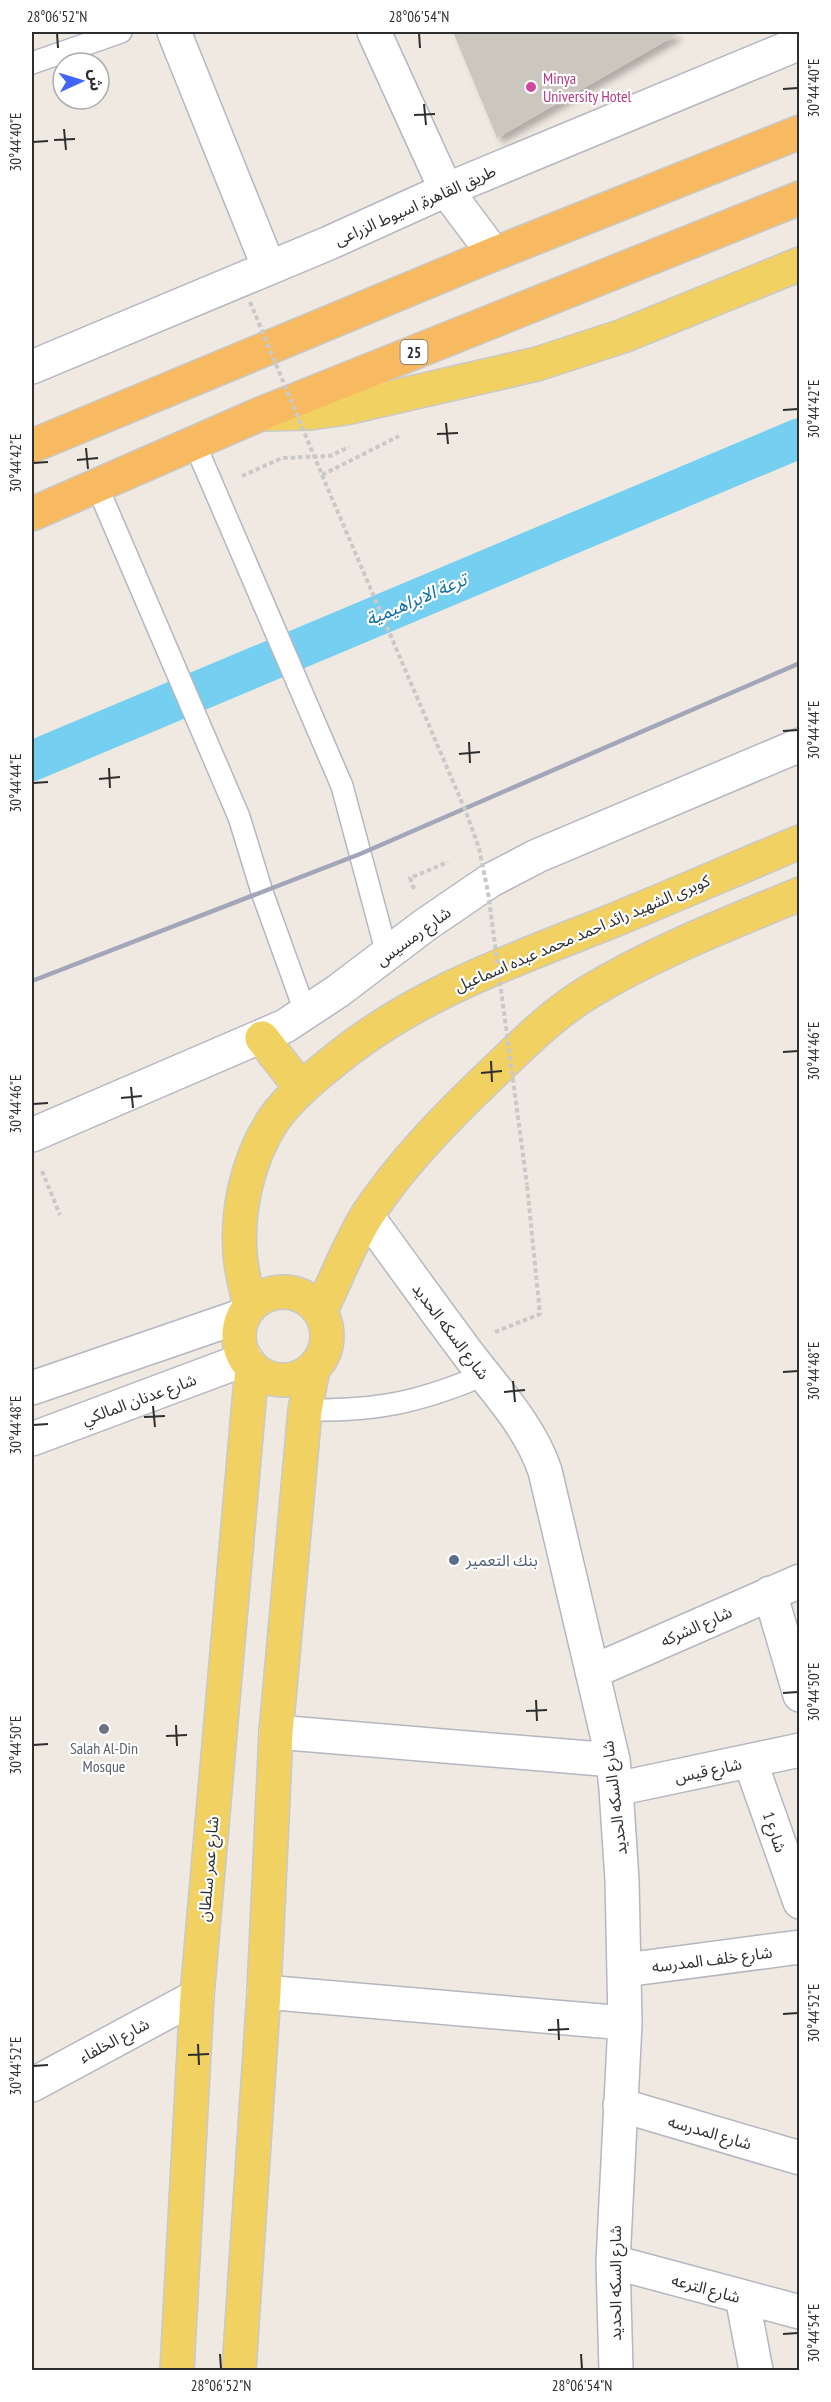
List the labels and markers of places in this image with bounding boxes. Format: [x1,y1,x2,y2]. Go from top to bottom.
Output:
place label: Minya University Hotel [543,68,632,106]
marker: Minya University Hotel [524,80,538,94]
place label: بنك التعمير [465,1550,538,1570]
marker: بنك التعمير [447,1553,461,1567]
marker: Salah Al-Din Mosque [97,1722,111,1736]
place label: Salah Al-Din Mosque [70,1738,138,1776]

